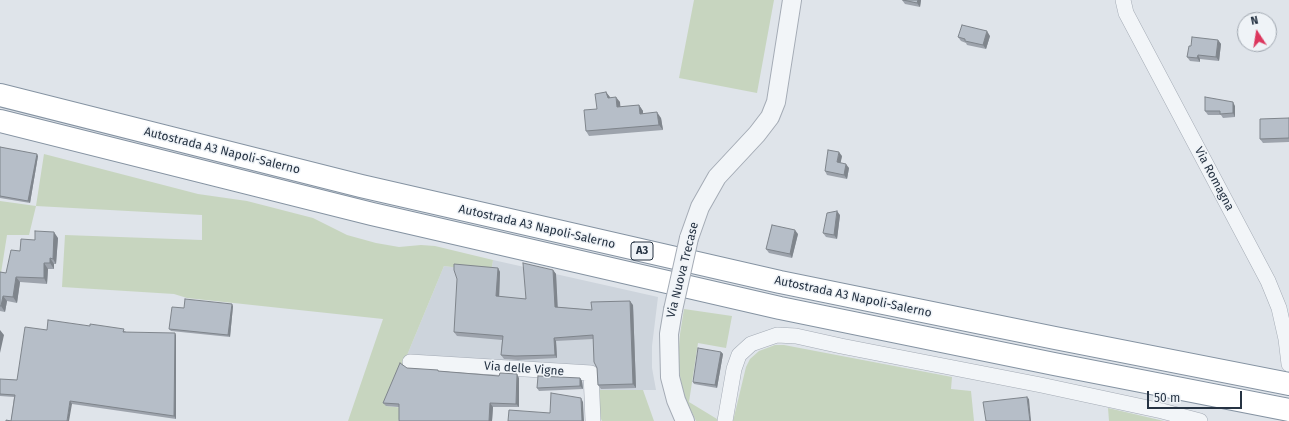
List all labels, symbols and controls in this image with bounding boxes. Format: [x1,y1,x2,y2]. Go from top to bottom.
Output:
north arrow [1237,12,1277,52]
text: N [1250,14,1260,28]
street label: Autostrada A3 Napoli-Salerno [142,125,302,177]
street label: Via Romagna [1191,145,1237,213]
street label: Autostrada A3 Napoli-Salerno [457,202,617,252]
street label: Via Nuova Trecase [664,221,702,319]
road number: A3 [631,242,653,260]
street label: Autostrada A3 Napoli-Salerno [773,273,933,321]
street label: Via delle Vigne [484,359,564,379]
scale bar [1149,383,1244,409]
text: 50 m [1154,391,1180,405]

